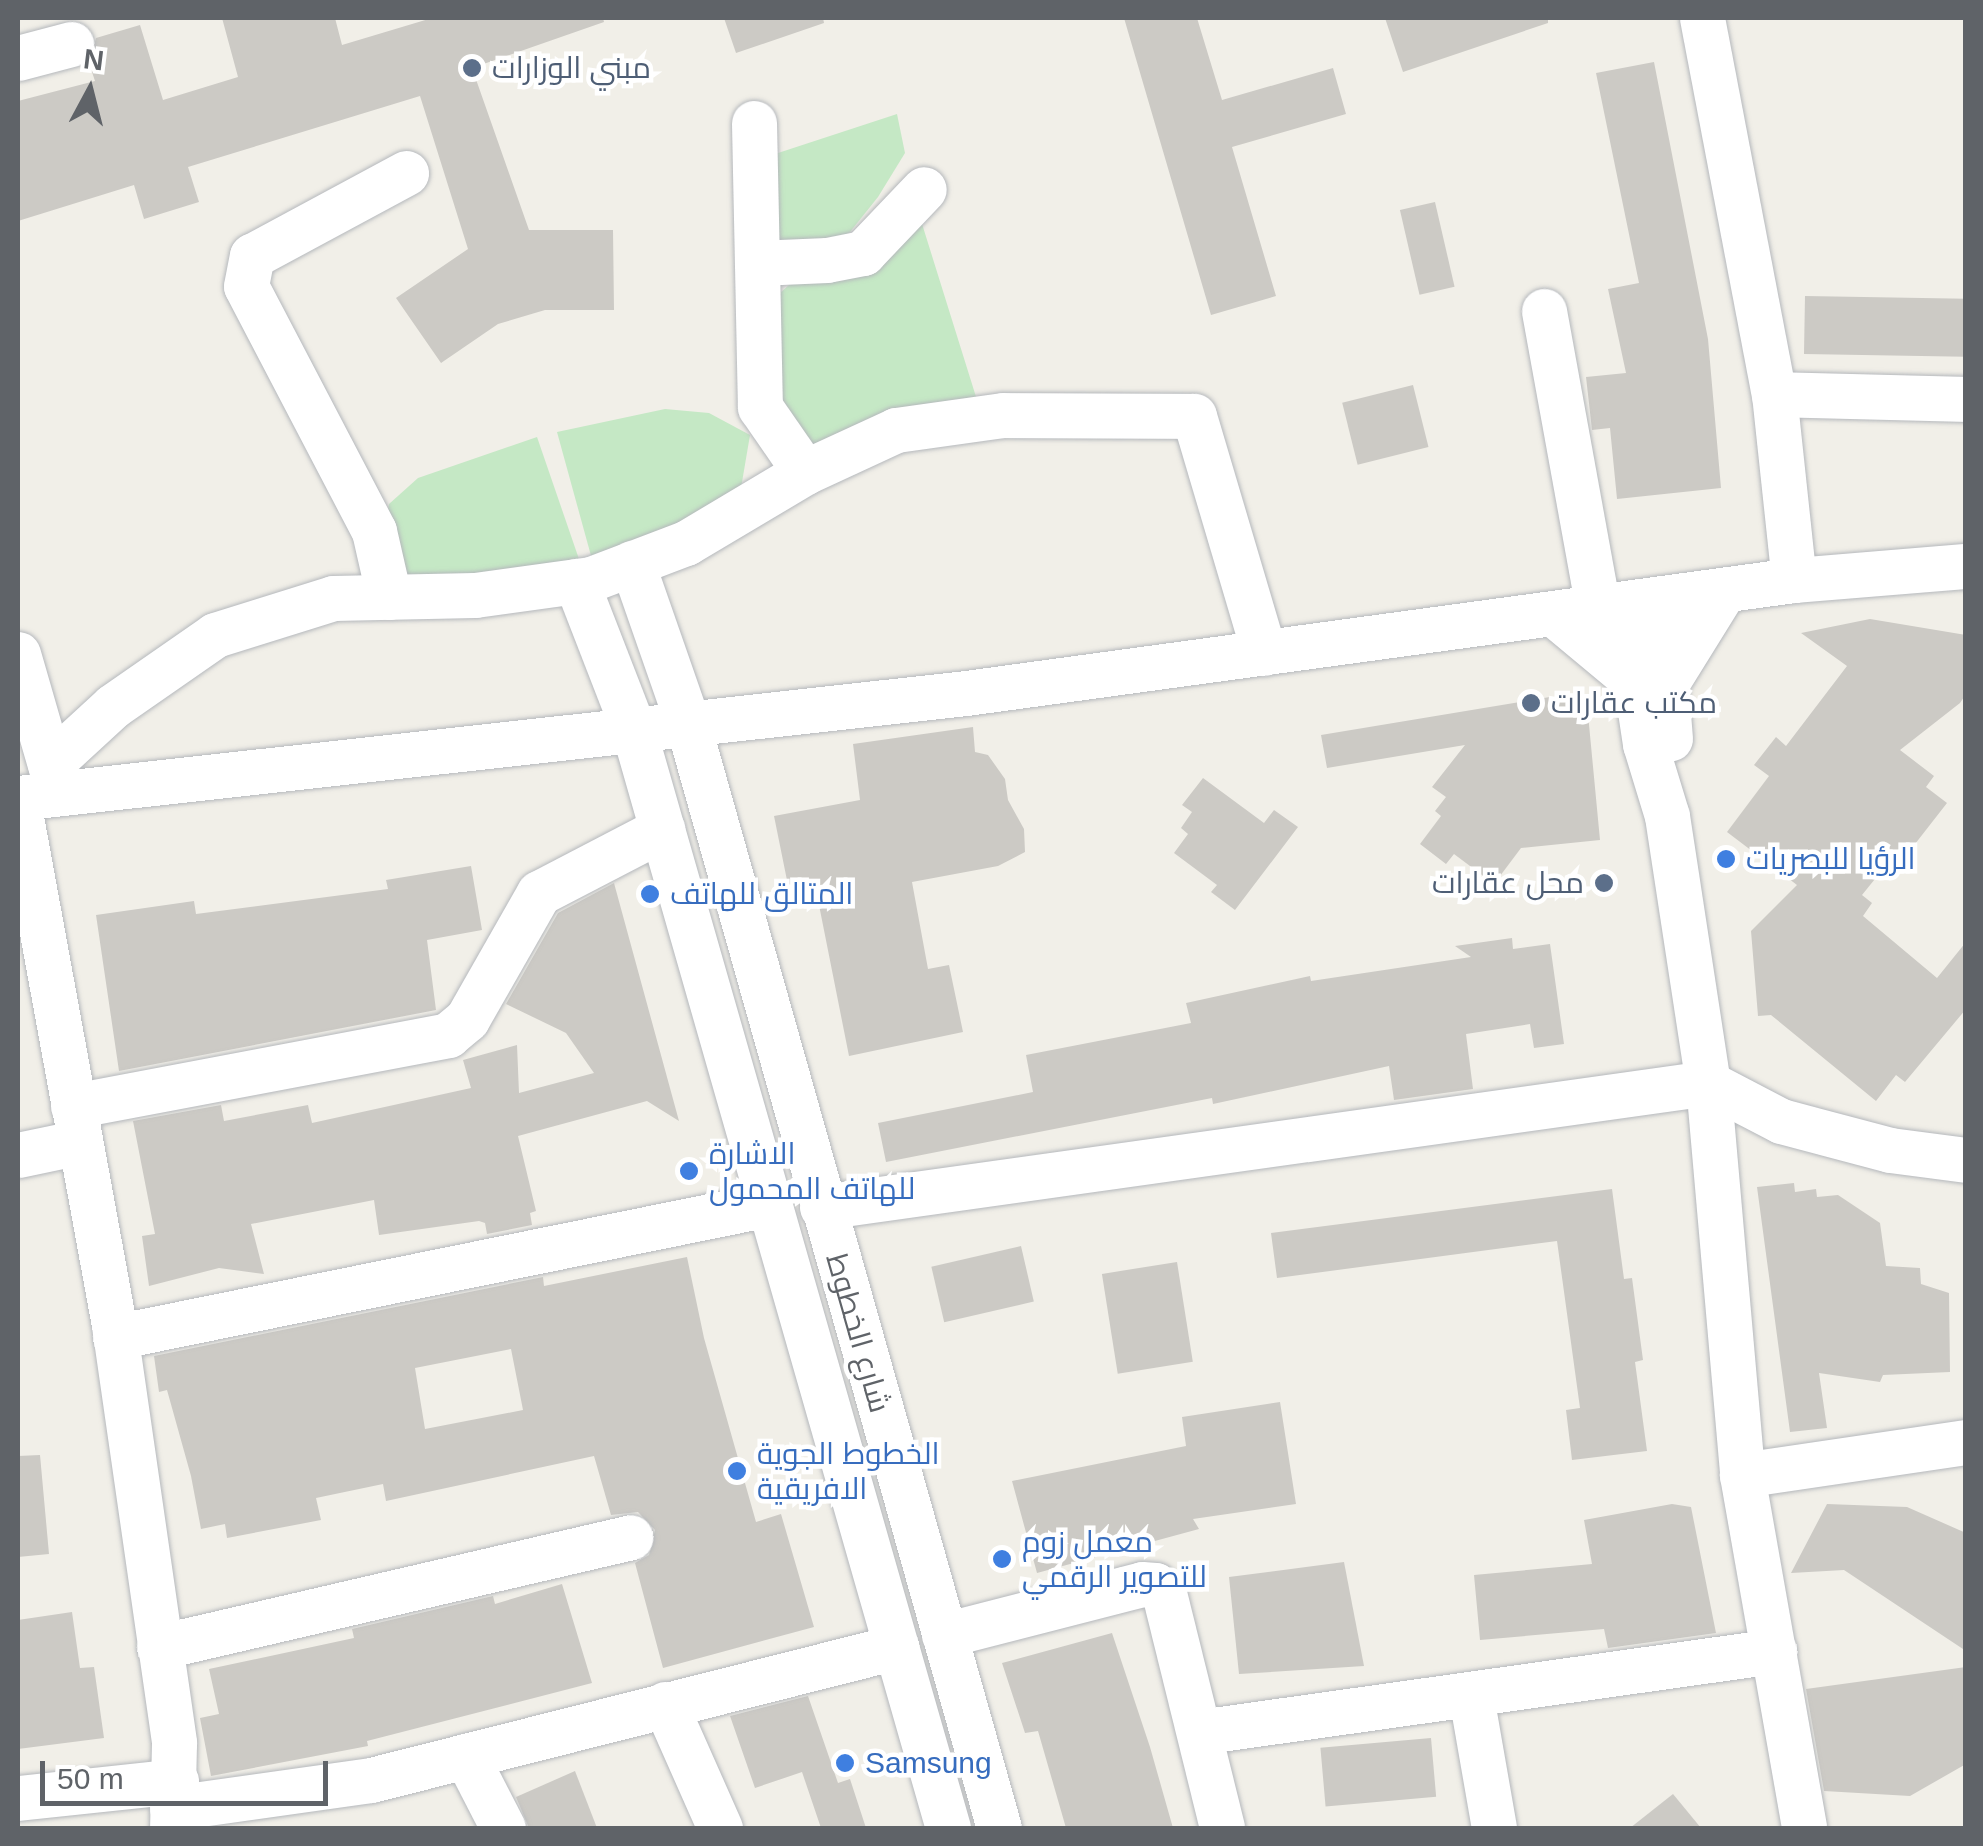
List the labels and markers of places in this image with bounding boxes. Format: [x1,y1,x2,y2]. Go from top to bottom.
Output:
place label: مبني الوزارات [492,50,651,86]
marker: مبني الوزارات [461,57,483,79]
place label: مكتب عقارات [1551,685,1717,721]
marker: مكتب عقارات [1520,692,1542,714]
place label: الرؤيا للبصريات [1746,841,1916,877]
marker: الرؤيا للبصريات [1715,848,1737,870]
place label: محل عقارات [1432,865,1584,901]
marker: محل عقارات [1593,872,1615,894]
place label: المتالق للهاتف [670,876,853,912]
marker: المتالق للهاتف [639,883,661,905]
place label: الاشارة للهاتف المحمول [709,1136,915,1206]
marker: الاشارة للهاتف المحمول [678,1160,700,1182]
place label: الخطوط الجوية الافريقية [757,1436,940,1506]
marker: الخطوط الجوية الافريقية [726,1460,748,1482]
place label: معمل زوم للتصوير الرقمي [1022,1524,1207,1594]
marker: معمل زوم للتصوير الرقمي [991,1548,1013,1570]
place label: Samsung [865,1745,992,1781]
marker: Samsung [834,1752,856,1774]

